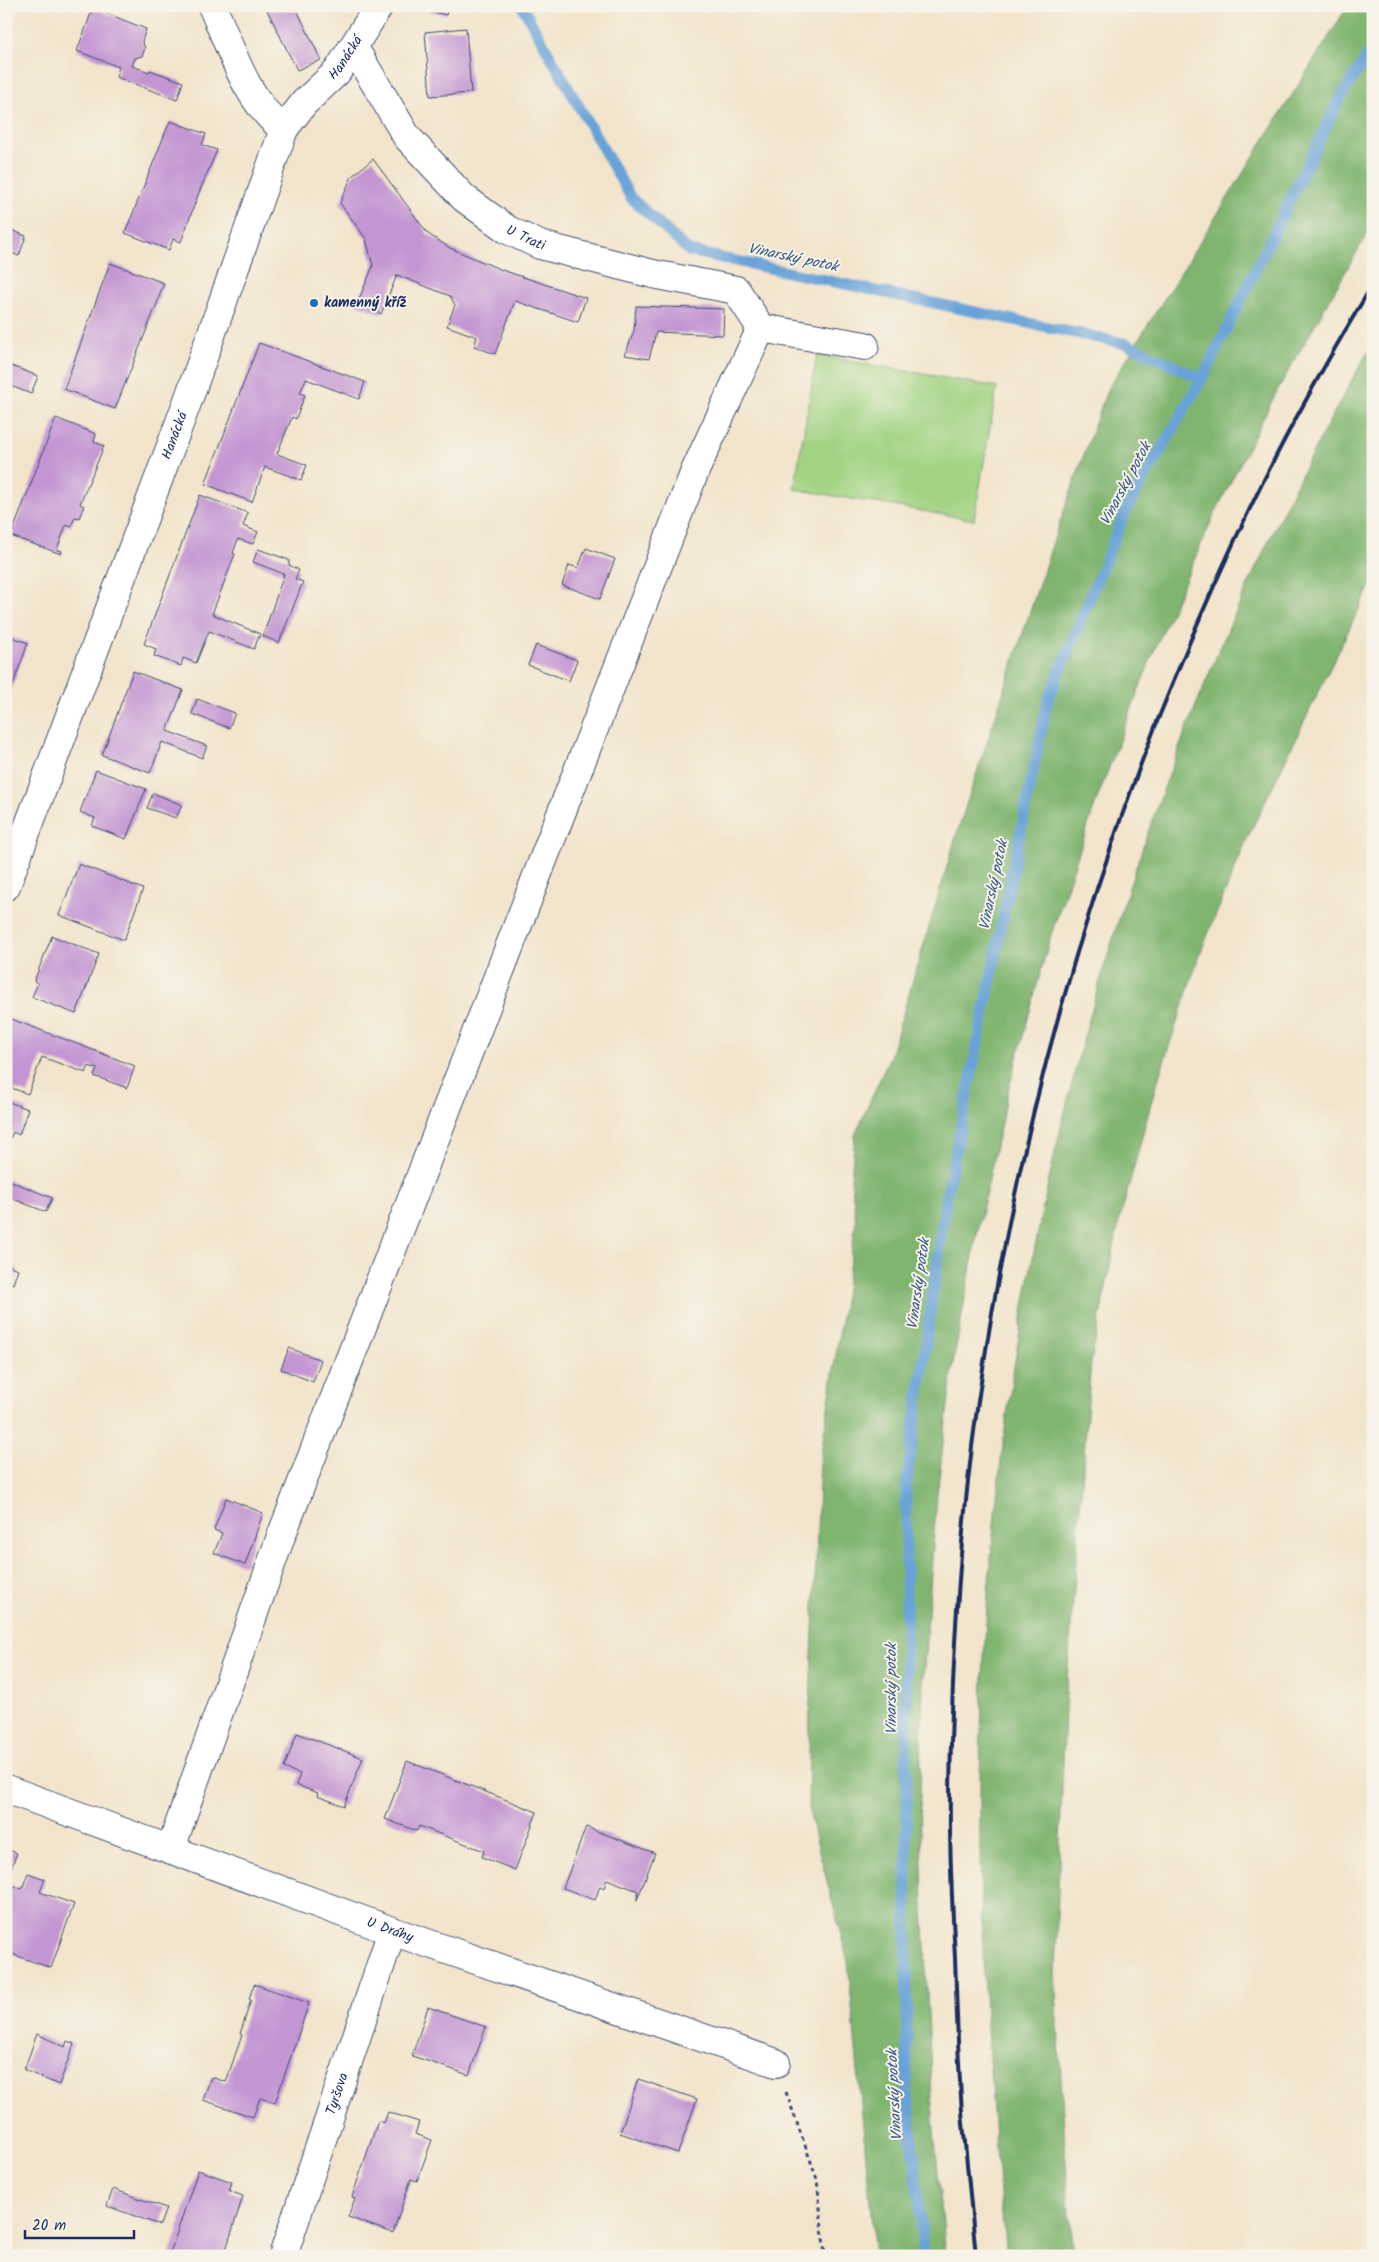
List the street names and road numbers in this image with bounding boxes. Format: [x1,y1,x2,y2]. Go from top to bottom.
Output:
street label: Hanácká [323,30,369,86]
street label: U Trati [502,220,548,257]
street label: Hanácká [156,407,194,463]
street label: U Dráhy [363,1912,417,1949]
street label: Tyršova [320,2070,355,2118]

